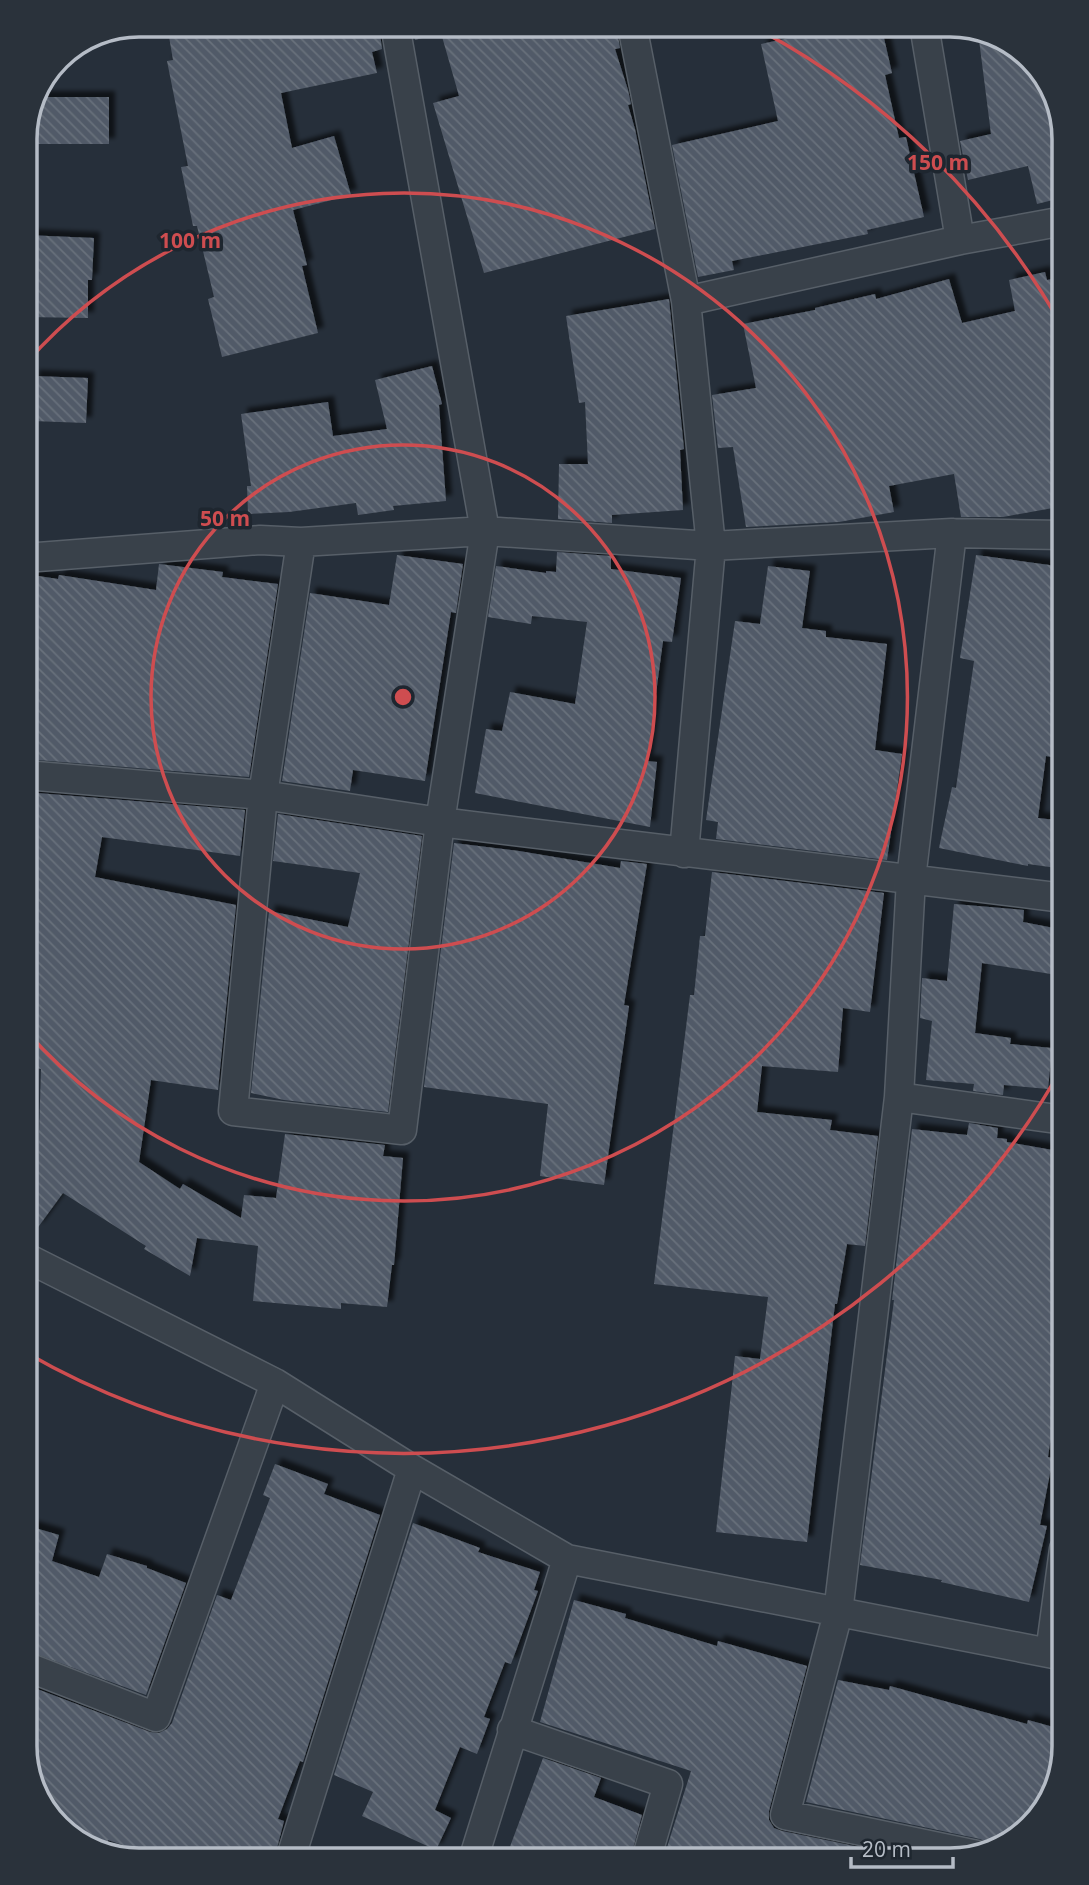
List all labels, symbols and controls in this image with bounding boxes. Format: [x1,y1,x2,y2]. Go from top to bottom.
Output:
text: 150 m [907,148,969,176]
text: 100 m [159,226,221,254]
text: 50 m [200,504,250,532]
centre of rings [391,685,415,709]
scale bar [851,1826,953,1870]
text: 20 m [862,1835,911,1863]

